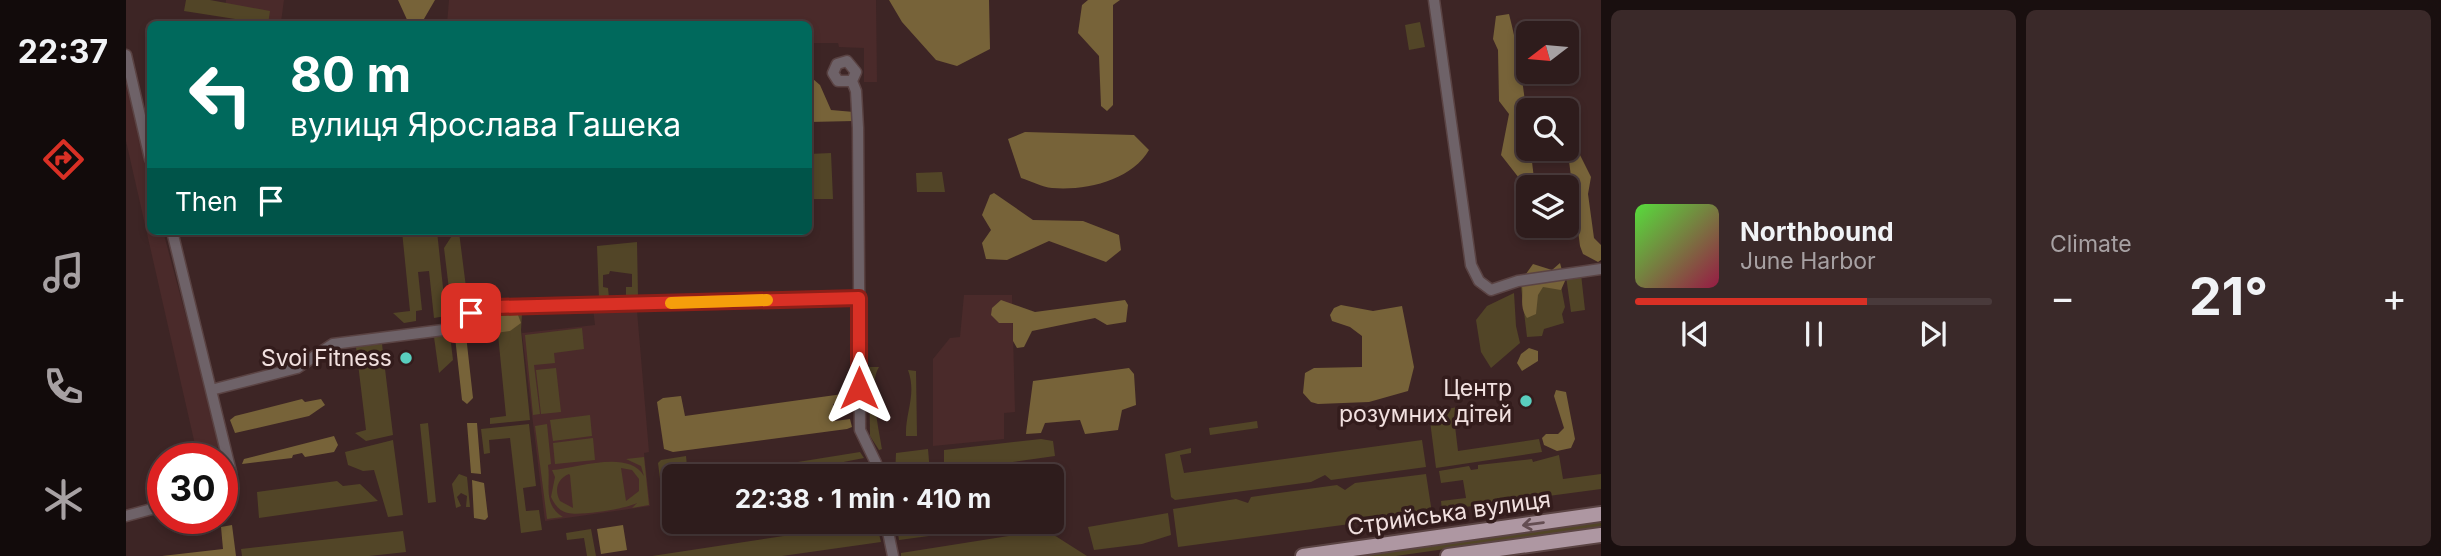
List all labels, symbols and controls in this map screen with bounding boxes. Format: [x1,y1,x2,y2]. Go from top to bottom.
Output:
north arrow [1516,21,1578,84]
map controls [1516,21,1579,238]
text: 22:37 [18,32,108,71]
text: 80 m [290,45,411,104]
icon: left [175,49,266,140]
button: search [1516,98,1579,161]
text: вулиця Ярослава Гашека [290,105,681,144]
icon: directions [39,135,88,184]
button: layers [1516,175,1579,238]
icon: arrive [252,182,290,220]
text: Then [175,186,238,217]
text: Northbound [1740,216,1894,247]
text: Climate [2050,230,2132,258]
text: June Harbor [1740,247,1876,275]
icon: music [39,248,88,297]
text: 21° [2189,265,2268,328]
text: − [2050,274,2075,320]
text: + [2382,274,2407,320]
pin [441,283,501,343]
icon: arrive [452,294,490,332]
icon: previous [1676,315,1714,353]
icon: pause [1795,315,1833,353]
icon: next [1914,315,1952,353]
place label: Svoi Fitness [261,344,392,372]
marker: Svoi Fitness [398,350,414,366]
position arrow [822,351,896,425]
icon: phone [39,362,88,411]
place label: Центр розумних дітей [1339,374,1512,428]
marker: Центр розумних дітей [1518,393,1534,409]
speed limit sign: 30 [147,443,238,534]
icon: climate [39,475,88,524]
text: 22:38 · 1 min · 410 m [735,483,991,514]
street label: Стрийська вулиця [1345,485,1553,541]
one-way arrow [1523,517,1545,530]

